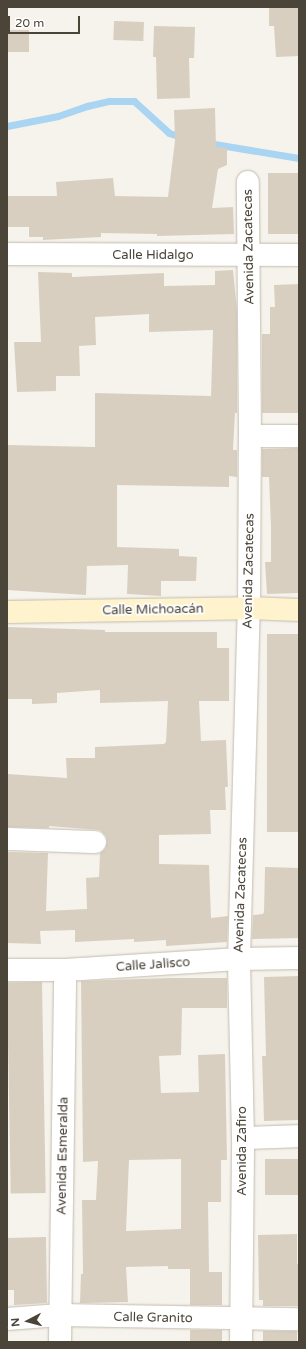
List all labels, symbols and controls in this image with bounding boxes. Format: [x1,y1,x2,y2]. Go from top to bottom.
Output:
scale bar [10,8,82,34]
text: 20 m [15,16,44,30]
street label: Avenida Zacatecas [240,189,258,305]
street label: Calle Hidalgo [112,247,194,263]
street label: Avenida Zacatecas [240,513,258,629]
street label: Calle Michoacán [102,601,204,619]
street label: Avenida Zacatecas [231,837,251,953]
street label: Calle Jalisco [115,955,191,975]
street label: Avenida Esmeralda [54,1097,72,1215]
street label: Avenida Zafiro [234,1106,250,1196]
north arrow [8,1301,48,1341]
street label: Calle Granito [113,1310,193,1326]
text: N [9,1317,22,1327]

